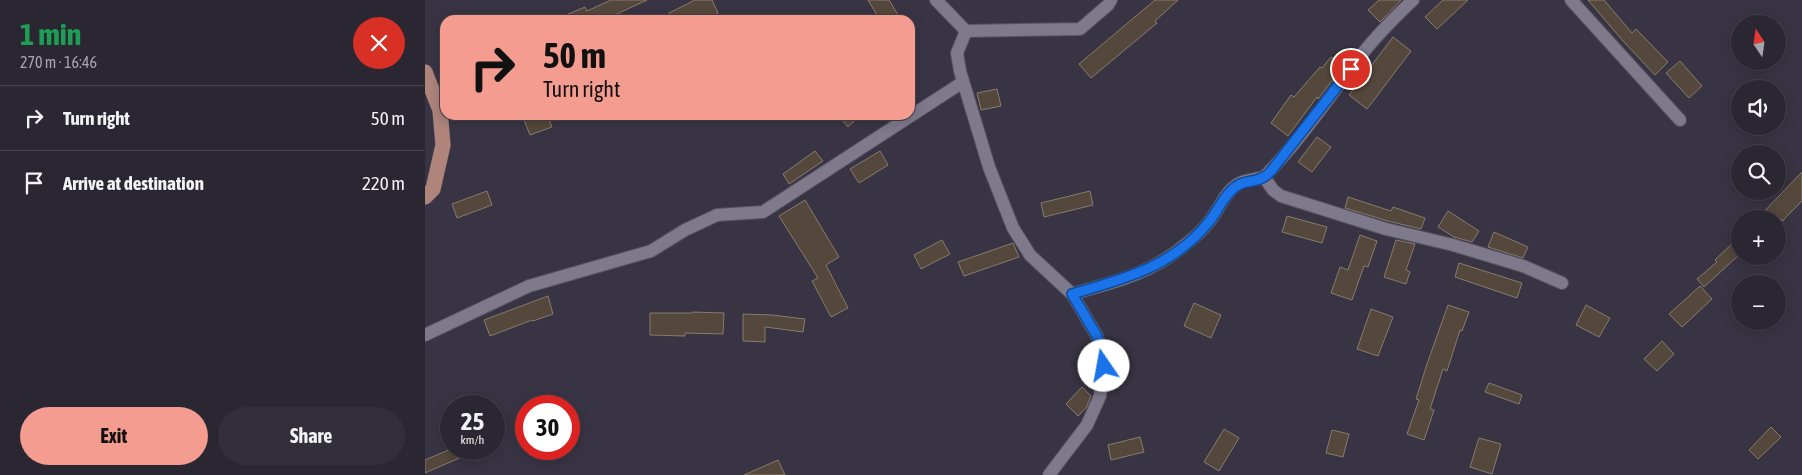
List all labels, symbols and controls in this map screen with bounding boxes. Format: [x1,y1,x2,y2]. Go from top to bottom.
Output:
north arrow [1731,15,1786,70]
map controls [1731,15,1786,330]
text: 1 min [20,17,81,51]
button: close [353,17,405,69]
icon: right [460,35,525,100]
text: 50 m [543,35,606,75]
pin [1330,48,1372,90]
text: 270 m · 16:46 [20,53,97,71]
icon: arrive [1337,55,1365,83]
text: Turn right [543,76,620,102]
button: sound [1731,80,1786,135]
icon: right [20,104,48,132]
text: Turn right [63,107,130,129]
text: 50 m [371,107,405,129]
button: search [1731,145,1786,200]
icon: arrive [20,169,48,197]
text: Arrive at destination [63,172,204,194]
text: 220 m [362,172,405,194]
button: + [1731,210,1786,265]
button: − [1731,275,1786,330]
position arrow [1077,339,1129,391]
speed limit sign: 30 [515,395,580,460]
button: Exit [20,407,208,465]
button: Share [218,407,405,465]
text: 25 [461,407,484,435]
text: km/h [461,433,484,447]

